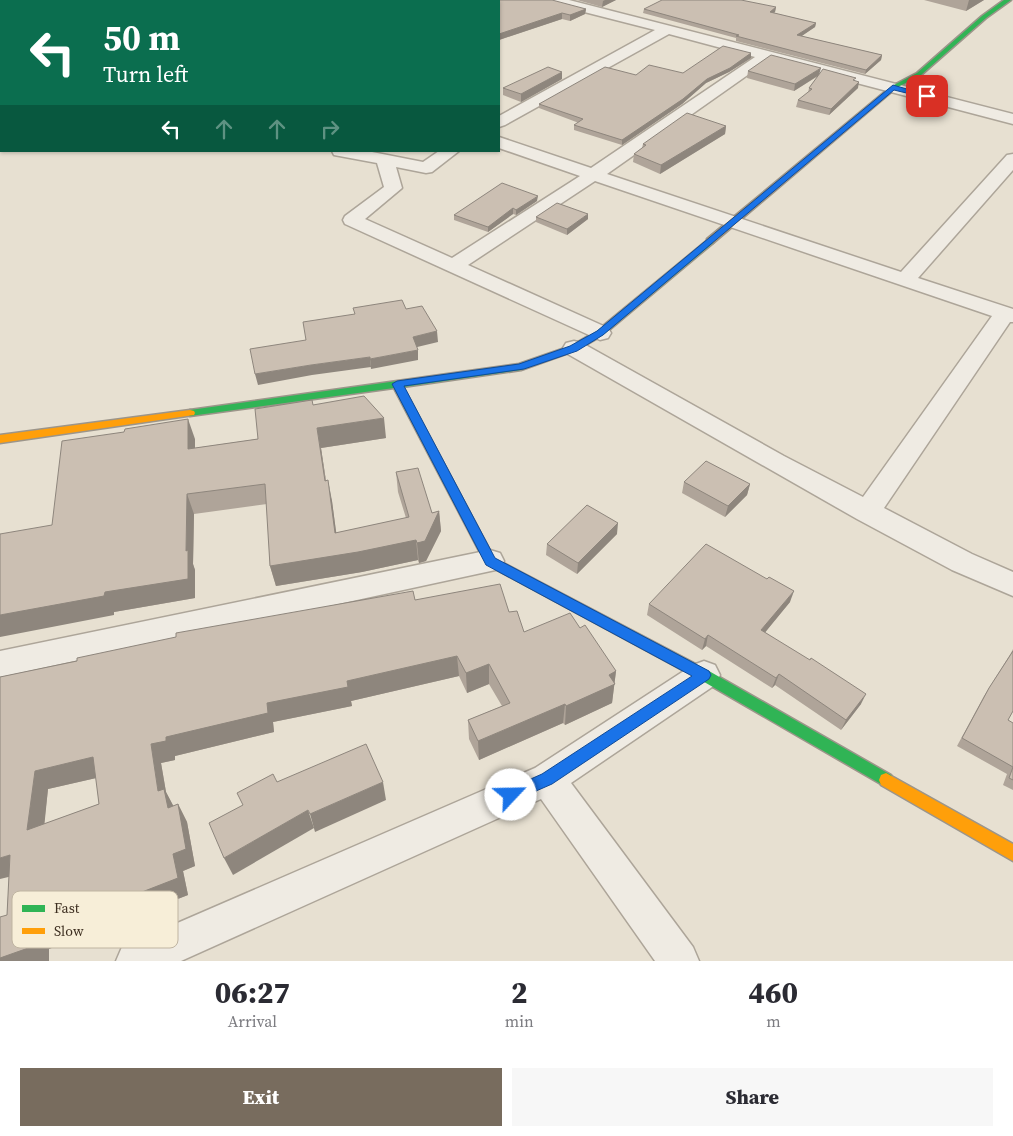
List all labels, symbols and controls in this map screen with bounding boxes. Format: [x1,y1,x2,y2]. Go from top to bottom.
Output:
text: 50 m [103,14,180,62]
icon: left [20,20,85,85]
text: Turn left [103,59,188,89]
pin [906,75,948,117]
icon: arrive [913,82,941,110]
icon: left [157,115,185,143]
icon: ahead [210,115,238,143]
icon: ahead [263,115,291,143]
icon: right [316,115,344,143]
position arrow [484,768,536,820]
legend [12,891,178,948]
text: Fast [54,898,80,918]
text: Slow [54,921,84,941]
text: 06:27 [215,972,290,1013]
text: 2 [511,972,528,1013]
text: 460 [749,972,798,1013]
text: Arrival [228,1010,277,1032]
text: min [505,1010,534,1032]
text: m [766,1010,781,1032]
button: Exit [20,1068,502,1126]
button: Share [512,1068,993,1126]

